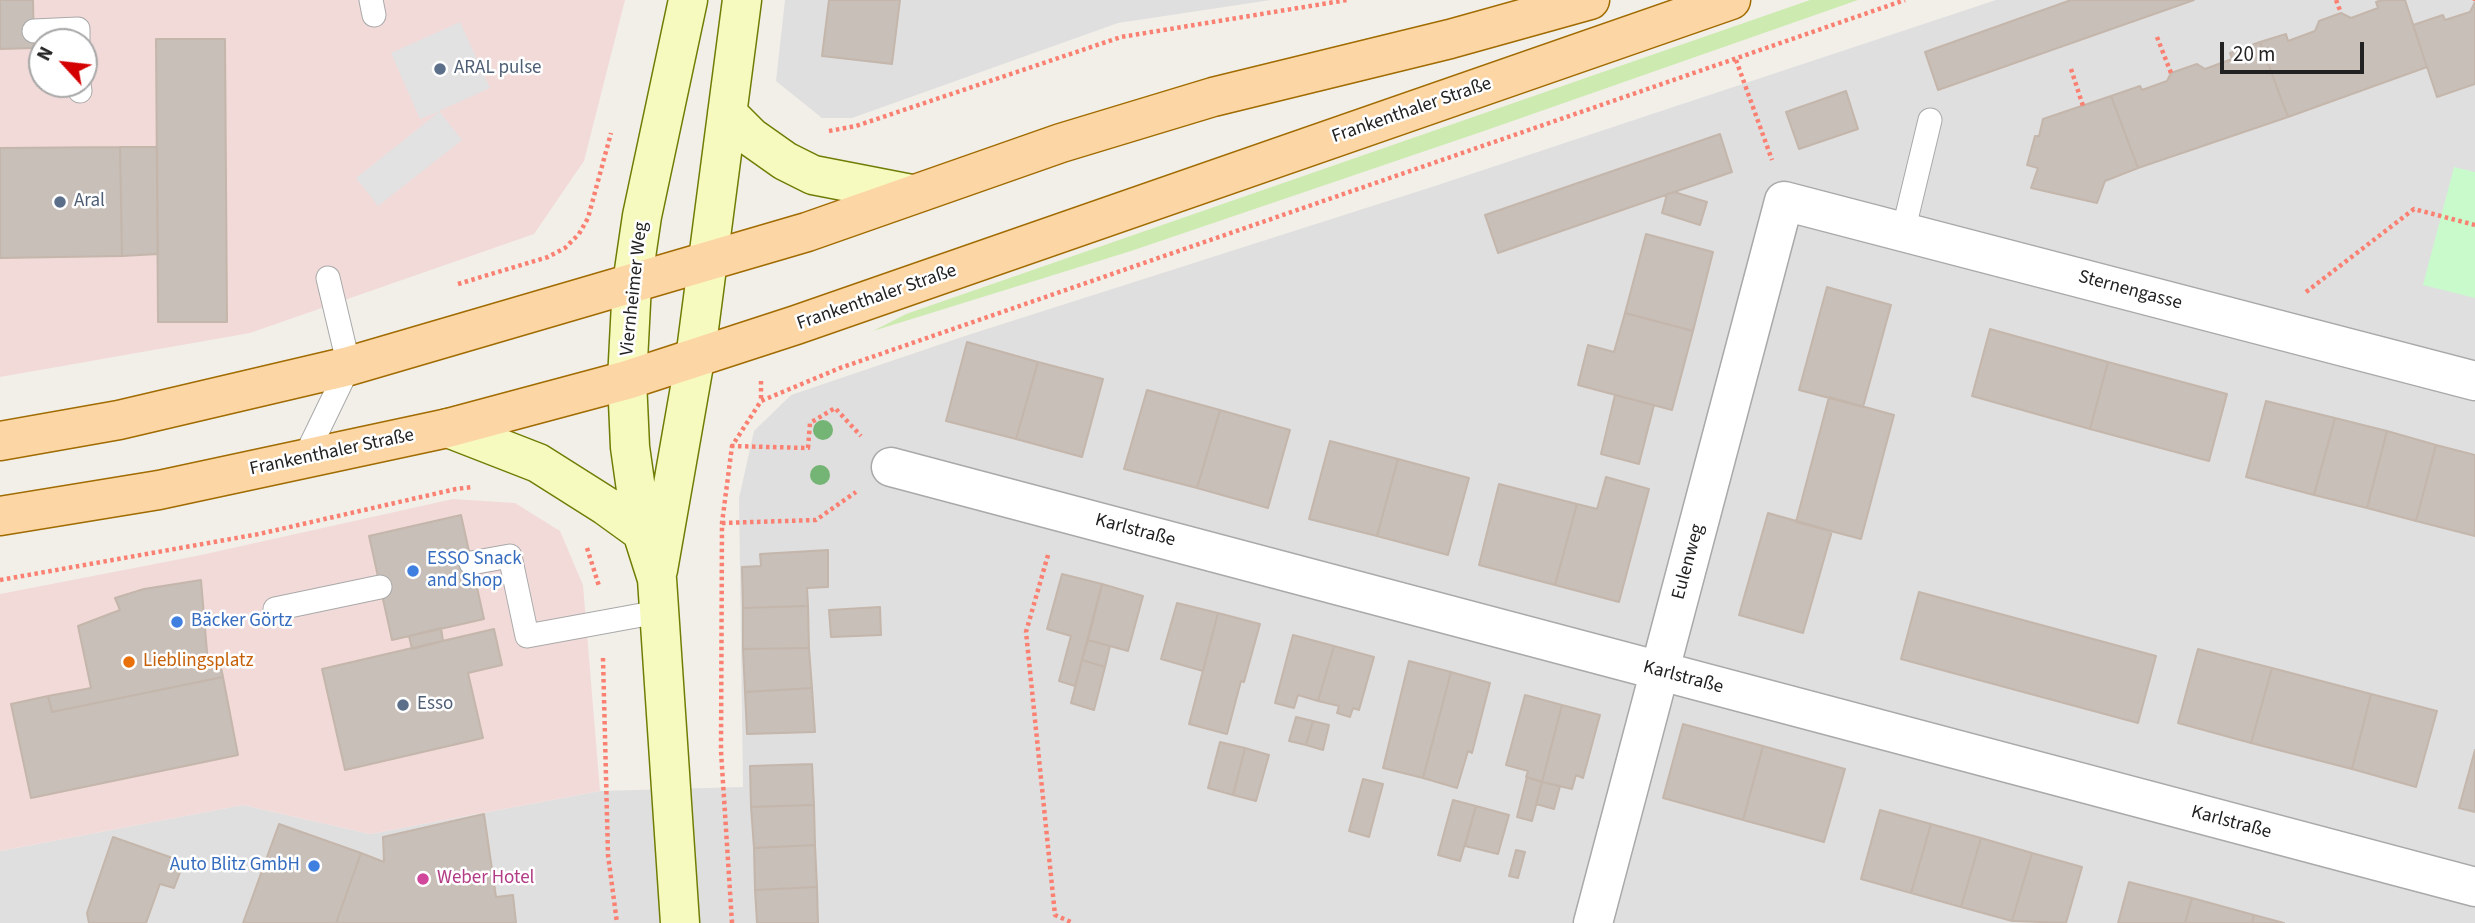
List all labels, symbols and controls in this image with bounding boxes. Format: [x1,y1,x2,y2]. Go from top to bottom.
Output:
north arrow [28,28,98,98]
scale bar [2223,28,2366,72]
text: 20 m [2233,39,2275,69]
text: N [31,42,61,66]
place label: ARAL pulse [454,58,542,80]
marker: ARAL pulse [432,61,448,77]
street label: Frankenthaler Straße [1329,73,1495,149]
place label: Aral [74,191,105,213]
marker: Aral [52,194,68,210]
street label: Viernheimer Weg [617,221,653,357]
street label: Frankenthaler Straße [794,260,960,336]
street label: Sternengasse [2076,266,2184,316]
street label: Frankenthaler Straße [248,424,416,482]
street label: Karlstraße [1092,509,1178,553]
street label: Eulenweg [1668,522,1710,602]
place label: ESSO Snack and Shop [427,549,522,593]
marker: ESSO Snack and Shop [405,563,421,579]
place label: Bäcker Görtz [191,611,292,633]
marker: Bäcker Görtz [169,614,185,630]
place label: Lieblingsplatz [143,651,253,673]
marker: Lieblingsplatz [121,654,137,670]
street label: Karlstraße [1640,656,1726,700]
place label: Esso [417,694,453,716]
marker: Esso [395,697,411,713]
street label: Karlstraße [2188,801,2274,845]
place label: Auto Blitz GmbH [170,855,300,877]
marker: Auto Blitz GmbH [306,858,322,874]
place label: Weber Hotel [437,868,534,890]
marker: Weber Hotel [415,871,431,887]

